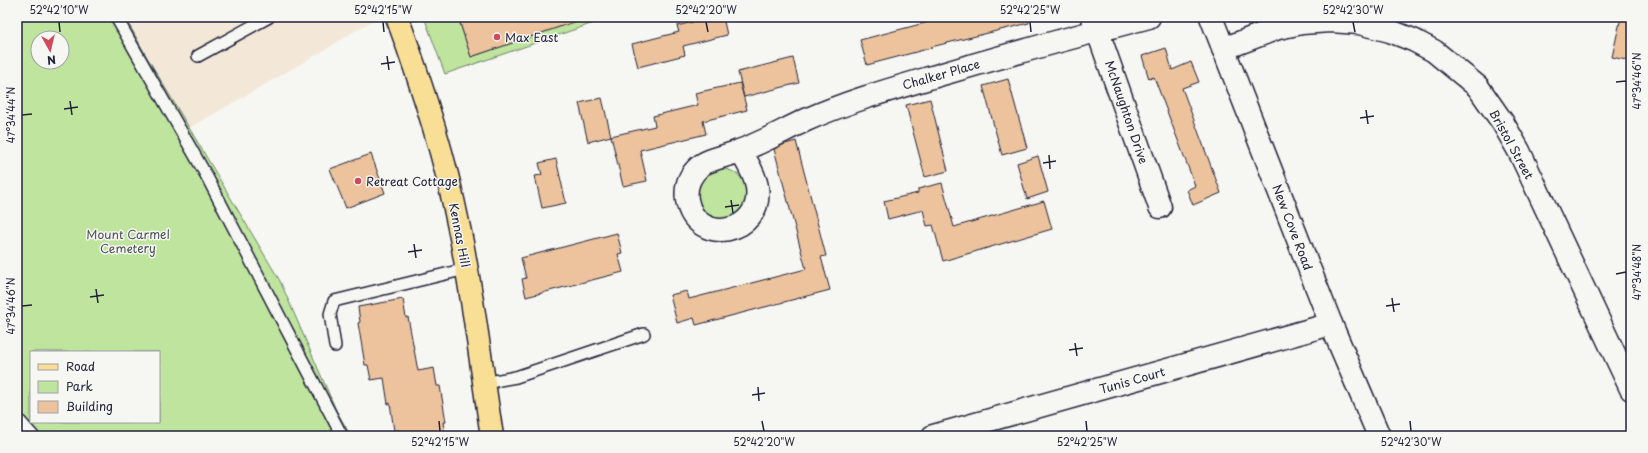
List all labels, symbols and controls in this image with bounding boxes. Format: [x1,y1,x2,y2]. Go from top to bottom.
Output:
text: 52°42'10"W [30,2,89,17]
text: 52°42'15"W [354,2,413,17]
text: 52°42'20"W [675,2,737,17]
text: 52°42'25"W [1000,2,1061,17]
text: 52°42'30"W [1323,2,1384,17]
place label: Max East [505,28,559,46]
north arrow [30,30,70,70]
marker: Max East [492,32,502,42]
text: N [46,51,57,69]
text: 47°34'46"N [1629,52,1644,109]
street label: Chalker Place [900,54,982,94]
street label: McNaughton Drive [1101,58,1153,166]
text: 47°34'44"N [3,87,18,143]
street label: Bristol Street [1485,106,1539,182]
place label: Retreat Cottage [366,172,458,190]
marker: Retreat Cottage [353,176,363,186]
street label: New Cove Road [1268,181,1318,273]
street label: Kennas Hill [445,201,475,269]
park label: Mount Carmel Cemetery [86,225,170,257]
text: 47°34'48"N [1629,244,1644,300]
text: 47°34'46"N [3,277,18,334]
legend [30,351,160,423]
text: Road [66,357,95,375]
street label: Tunis Court [1097,362,1167,398]
text: Park [66,377,93,395]
text: Building [66,397,113,415]
text: 52°42'15"W [411,434,470,449]
text: 52°42'20"W [733,434,795,449]
text: 52°42'25"W [1057,434,1118,449]
text: 52°42'30"W [1381,434,1442,449]

